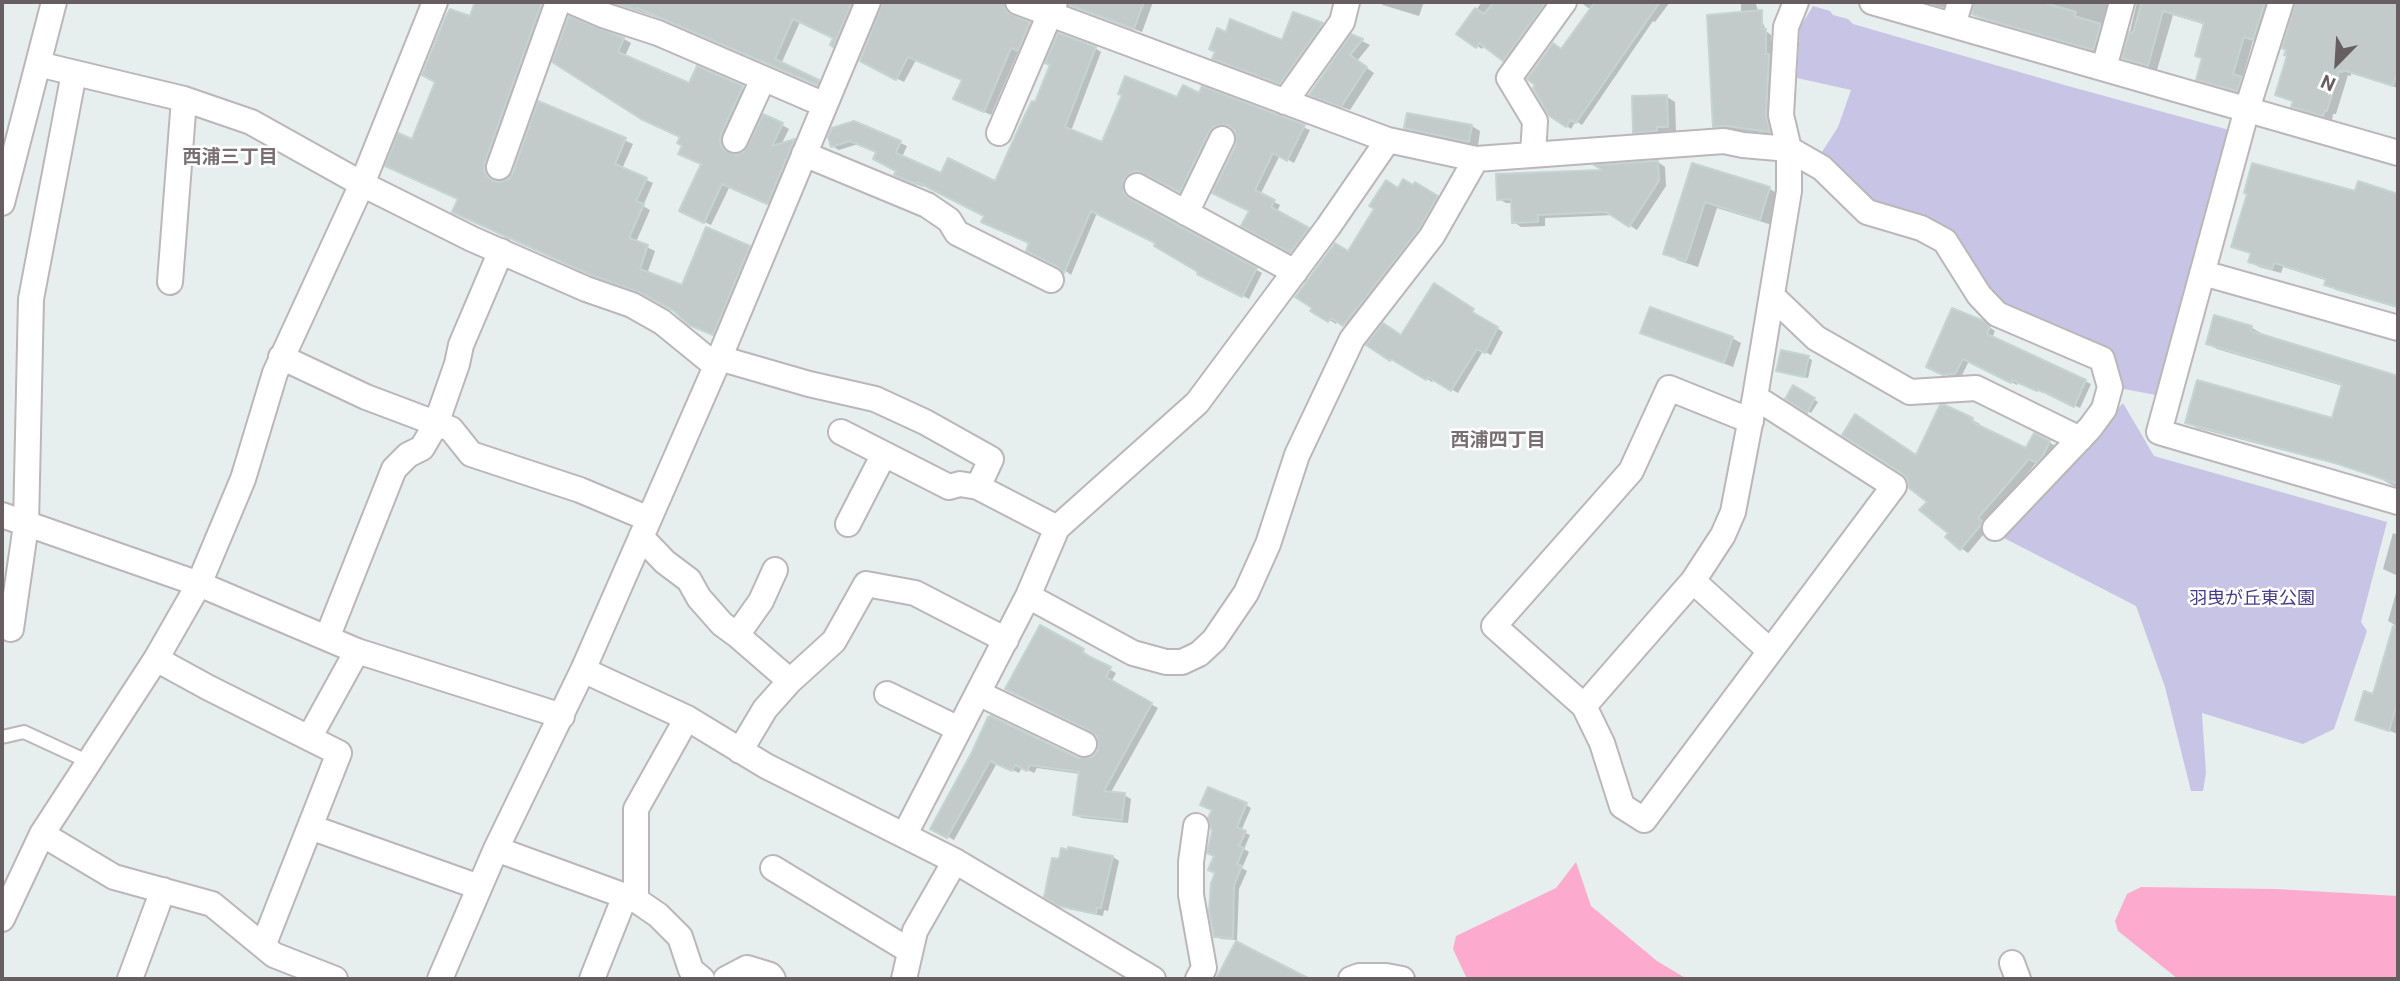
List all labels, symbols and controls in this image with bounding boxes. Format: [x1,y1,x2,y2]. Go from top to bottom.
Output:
north arrow [2302,28,2372,98]
text: N [2317,69,2339,96]
district label: 西浦三丁目 [183,147,277,169]
district label: 西浦四丁目 [1451,430,1545,452]
park label: 羽曳が丘東公園 [2189,588,2315,610]

